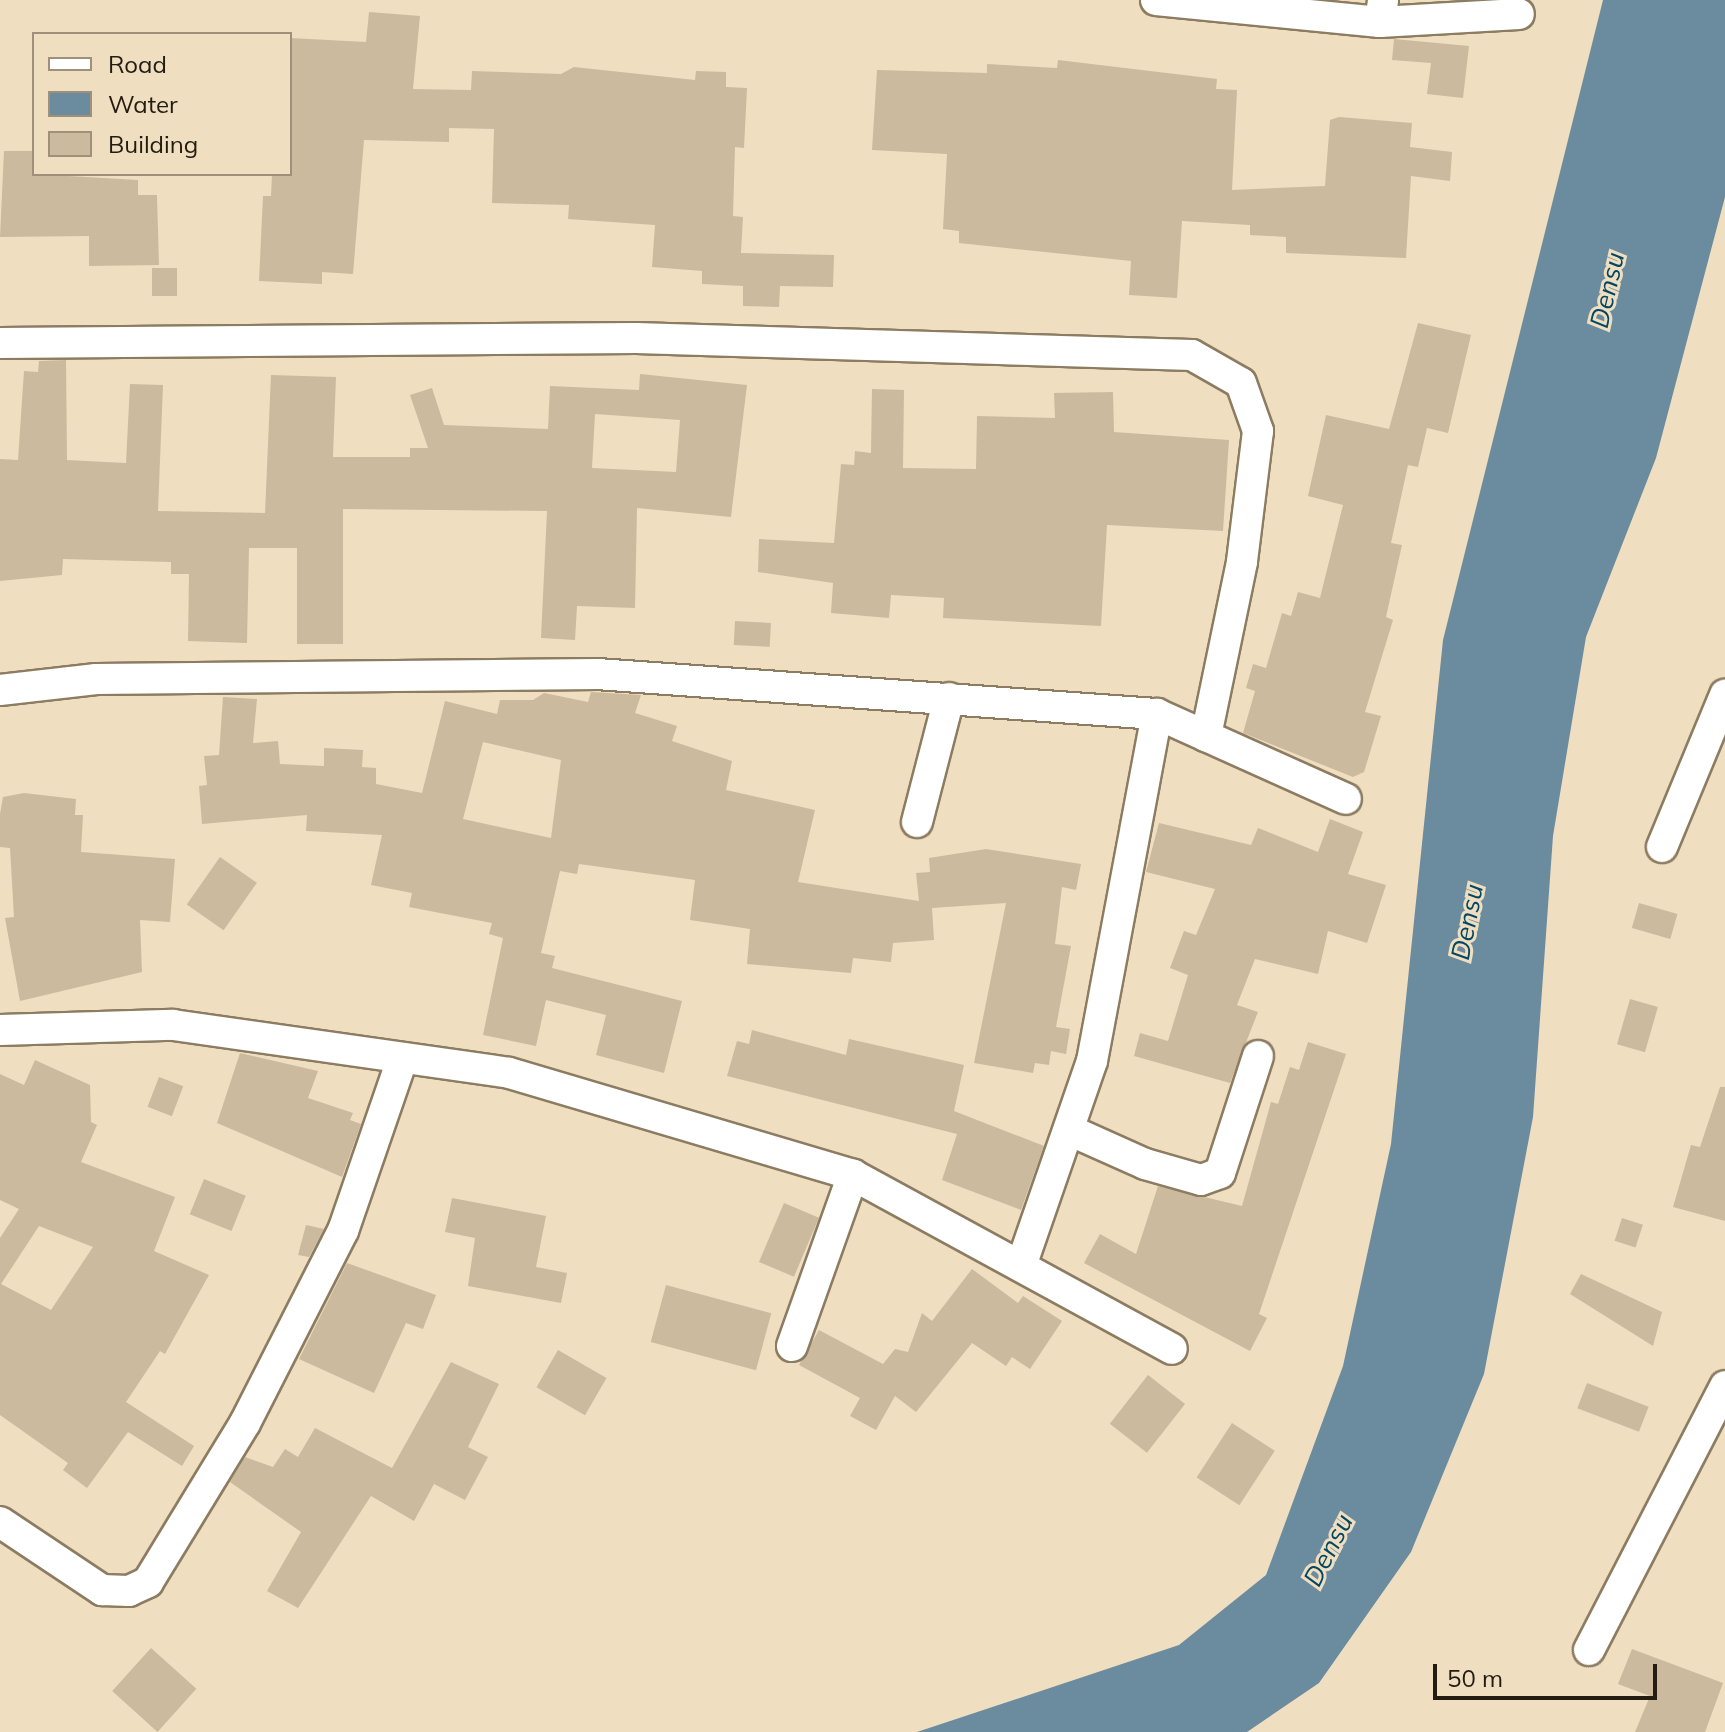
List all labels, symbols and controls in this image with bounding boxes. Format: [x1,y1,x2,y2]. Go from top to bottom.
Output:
legend [32,32,292,176]
text: Road [108,49,167,79]
text: Water [108,89,178,119]
text: Building [108,129,198,159]
water label: Densu [1583,249,1631,331]
water label: Densu [1444,881,1490,963]
water label: Densu [1297,1509,1359,1591]
scale bar [1437,1648,1661,1698]
text: 50 m [1447,1663,1503,1693]

